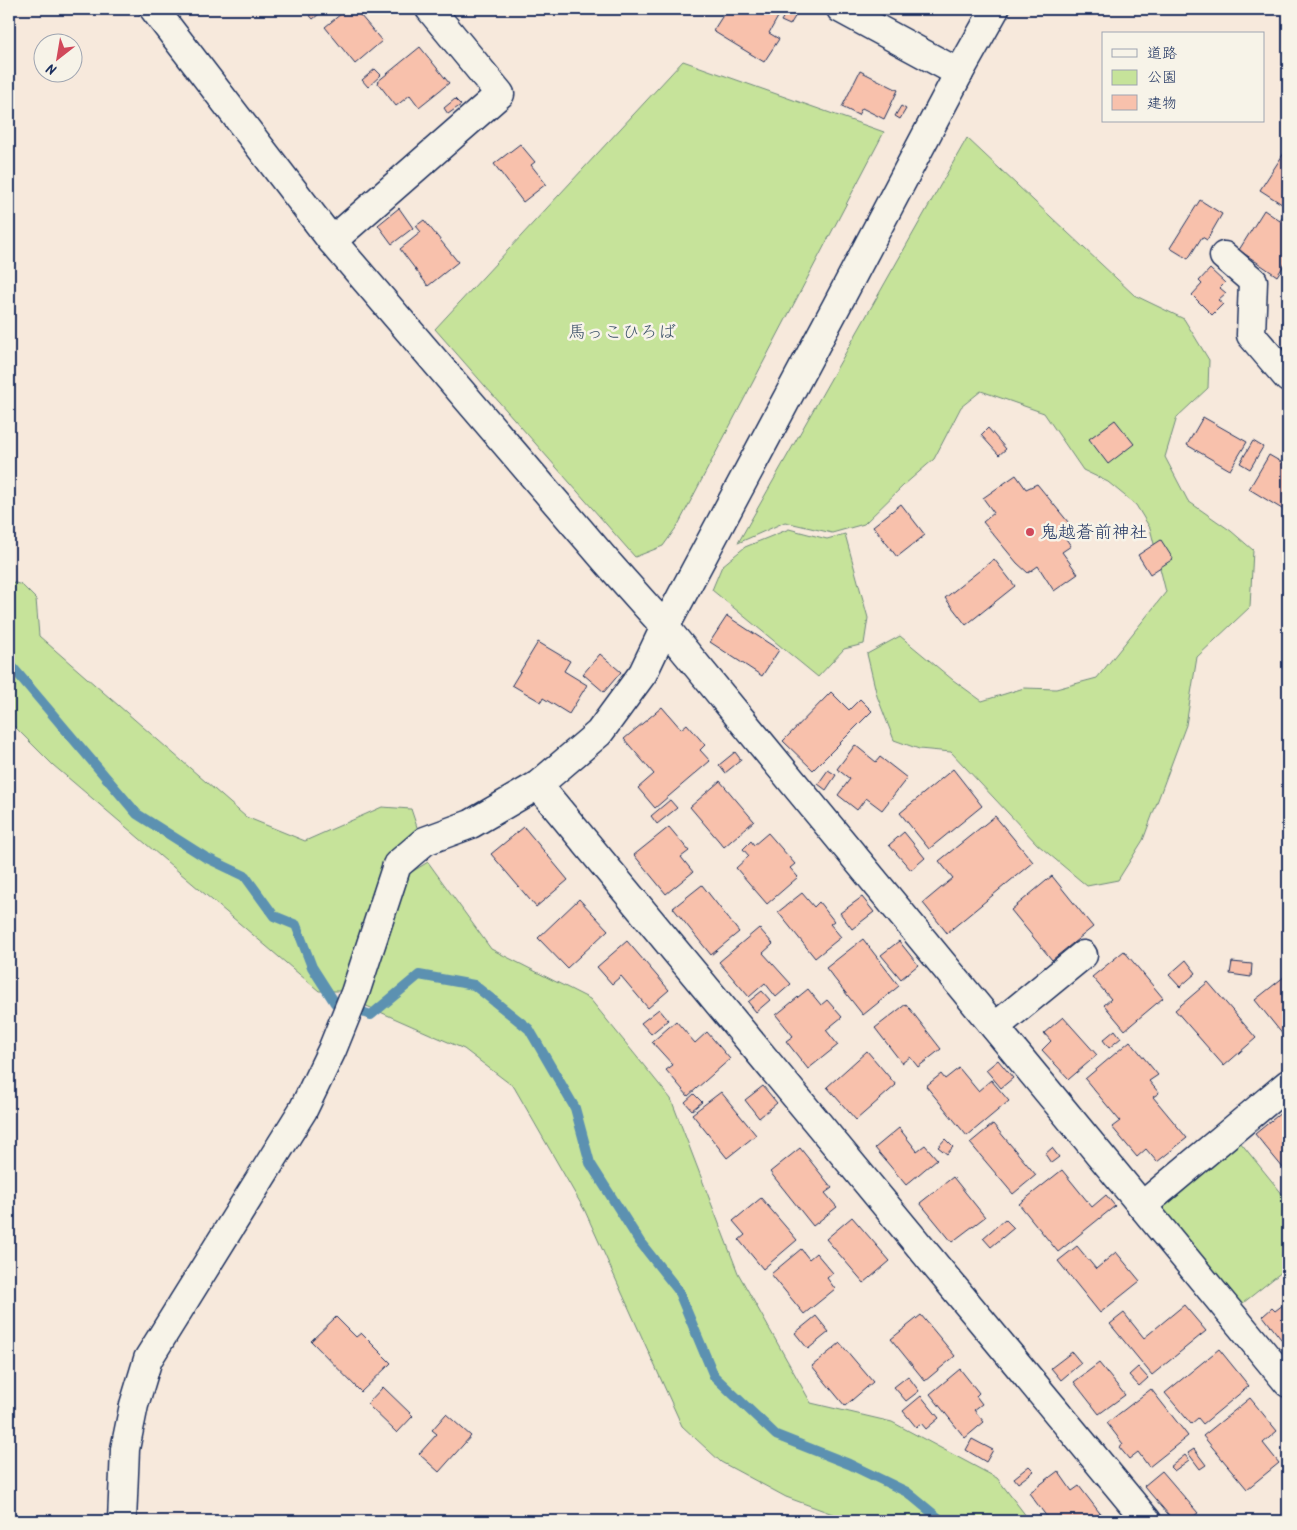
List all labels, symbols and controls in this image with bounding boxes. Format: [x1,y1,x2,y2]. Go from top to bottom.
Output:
north arrow [32,32,82,82]
legend [1102,32,1264,122]
text: 道路 [1147,42,1177,66]
text: N [42,56,61,80]
text: 公園 [1147,66,1177,90]
text: 建物 [1147,92,1177,116]
park label: 馬っこひろば [568,319,676,348]
place label: 鬼越蒼前神社 [1040,519,1148,548]
marker: 鬼越蒼前神社 [1024,526,1036,538]

